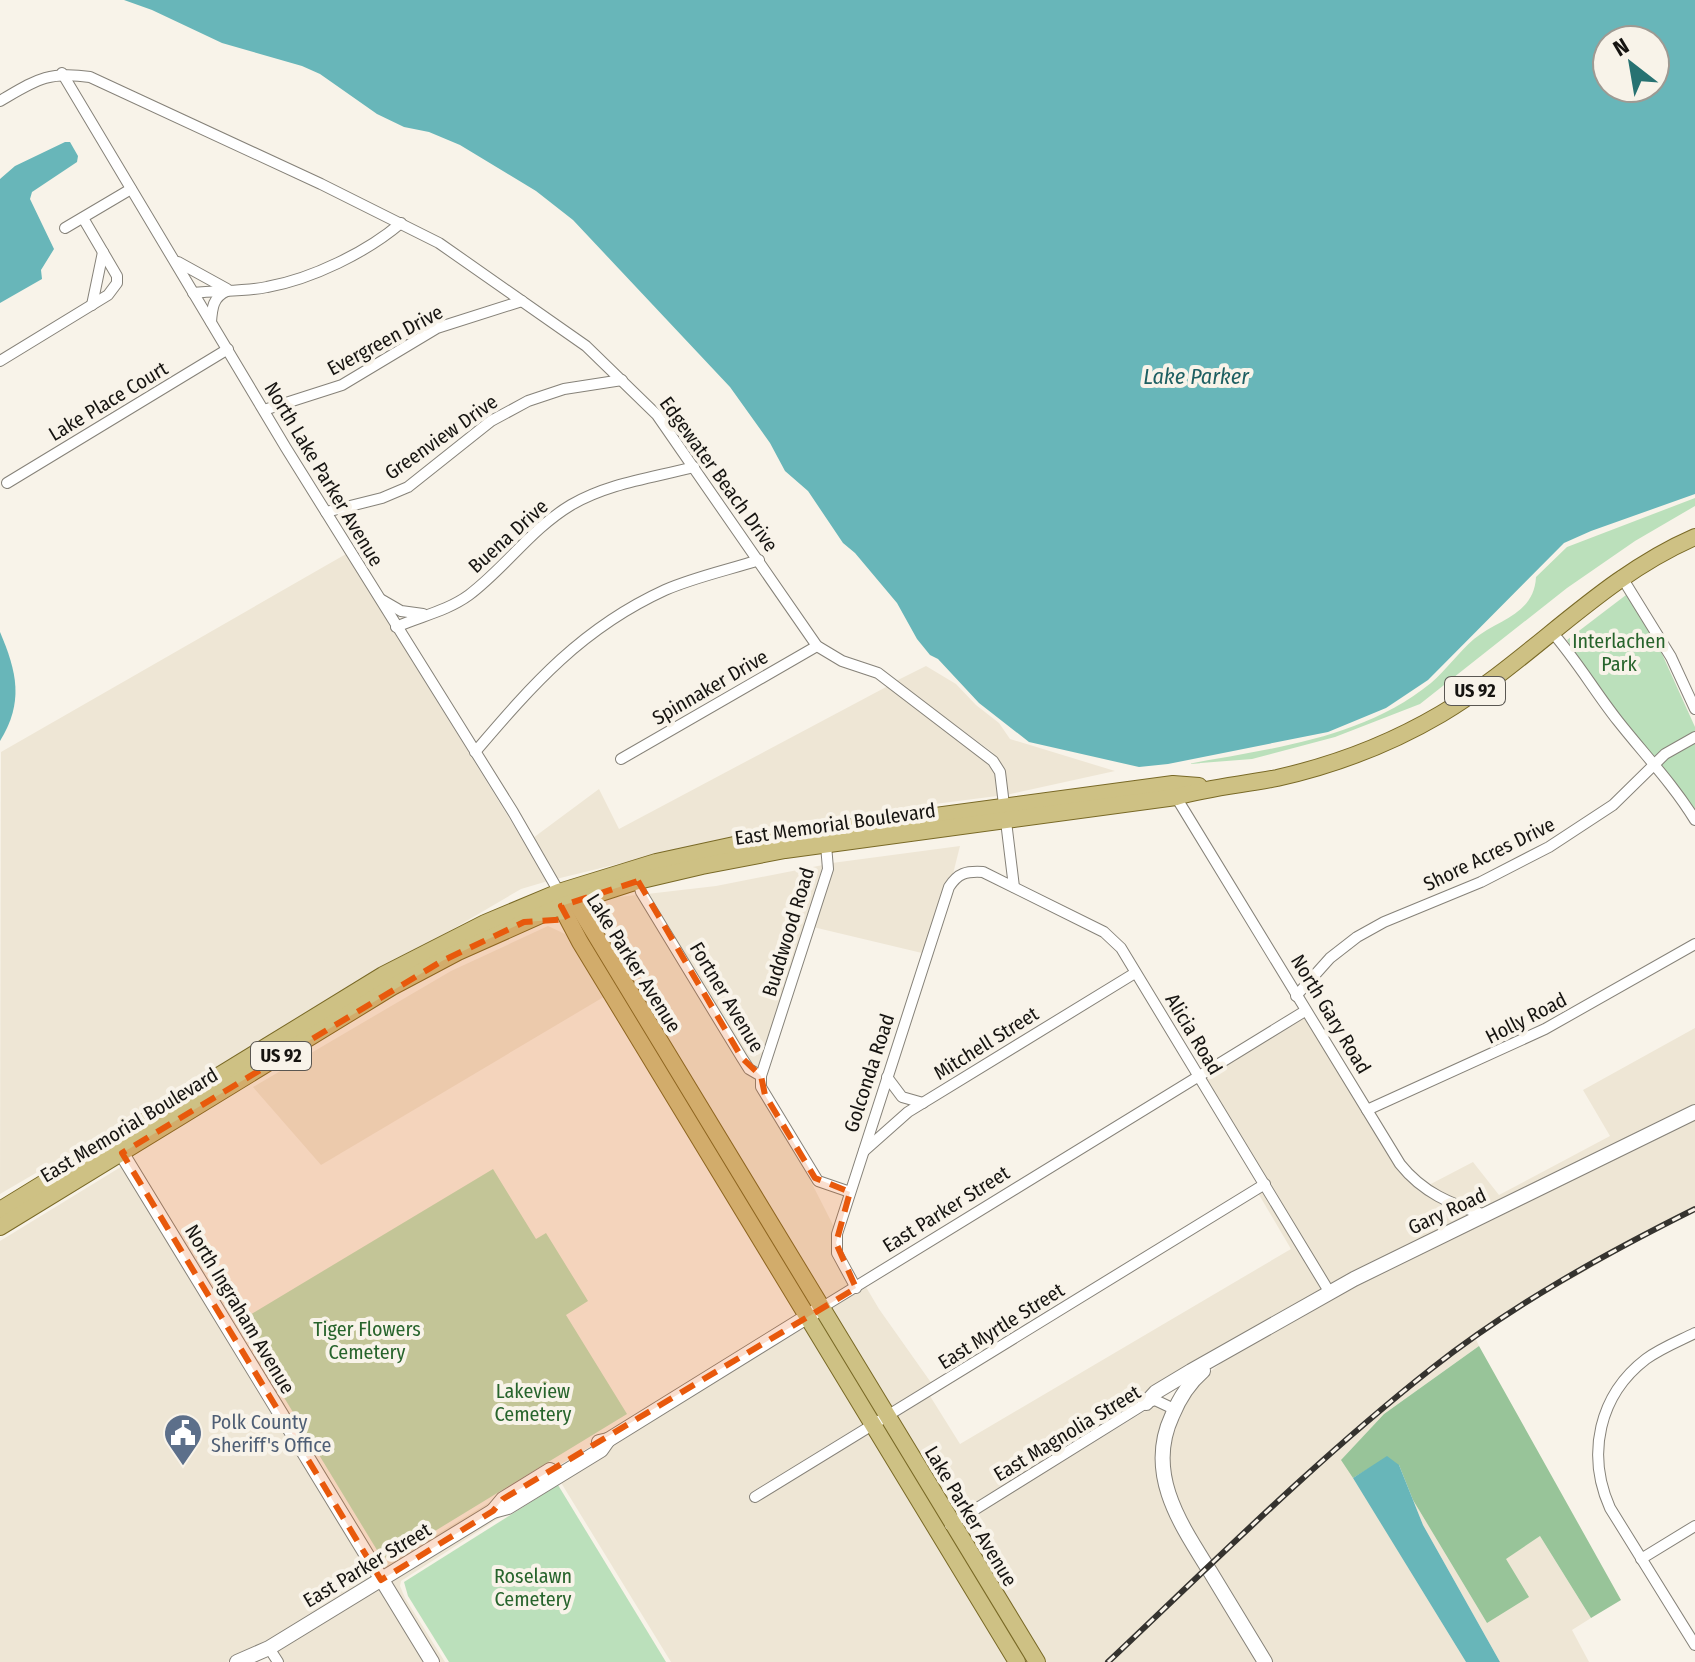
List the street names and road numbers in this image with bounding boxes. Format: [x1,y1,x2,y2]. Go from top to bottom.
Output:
street label: Evergreen Drive [323,299,447,381]
street label: Lake Place Court [44,356,172,446]
street label: North Lake Parker Avenue [259,378,389,570]
street label: Greenview Drive [380,389,502,485]
street label: Edgewater Beach Drive [655,392,783,556]
street label: Buena Drive [463,494,553,578]
street label: Spinnaker Drive [648,644,772,730]
road number: US 92 [1445,677,1505,705]
street label: East Memorial Boulevard [733,798,937,850]
street label: Shore Acres Drive [1419,812,1559,896]
street label: Buddwood Road [757,864,819,1000]
street label: Lake Parker Avenue [582,889,686,1037]
street label: Fortner Avenue [685,938,769,1056]
street label: North Gary Road [1286,950,1376,1078]
street label: Holly Road [1481,987,1571,1049]
street label: Alicia Road [1160,989,1228,1079]
street label: Mitchell Street [929,1001,1043,1085]
street label: Golconda Road [839,1011,899,1135]
road number: US 92 [251,1042,311,1070]
street label: East Memorial Boulevard [36,1063,222,1187]
street label: East Parker Street [878,1160,1014,1258]
street label: Gary Road [1404,1183,1490,1239]
street label: North Ingraham Avenue [180,1220,300,1398]
street label: East Myrtle Street [934,1277,1069,1374]
street label: East Magnolia Street [989,1380,1145,1486]
street label: Lake Parker Avenue [920,1442,1022,1590]
street label: East Parker Street [299,1517,436,1613]

